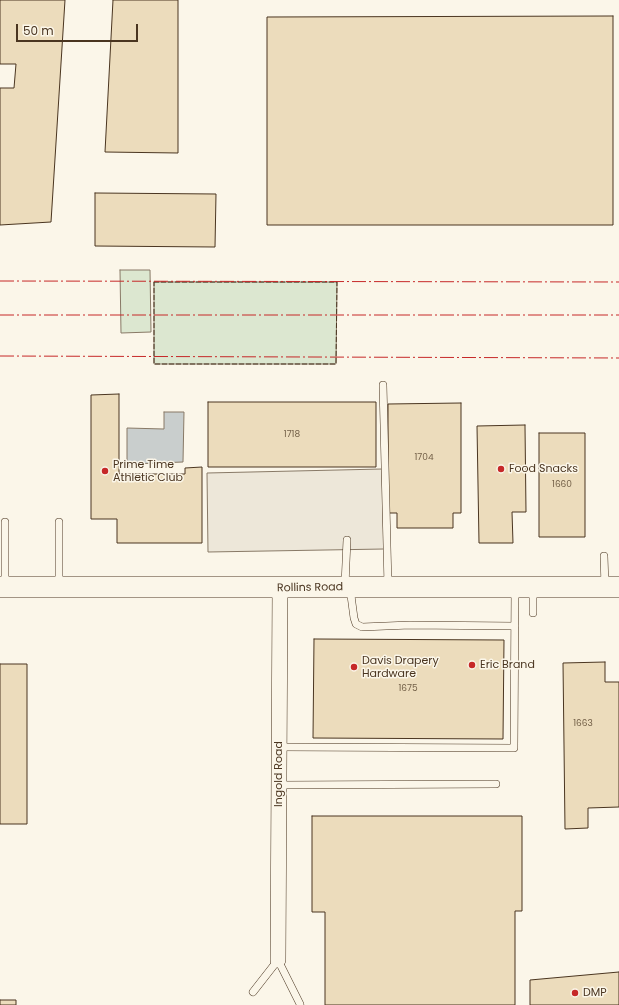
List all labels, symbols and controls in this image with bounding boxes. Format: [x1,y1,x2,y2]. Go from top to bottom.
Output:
scale bar [18,16,140,42]
text: 50 m [23,22,54,39]
house number: 1718 [284,430,300,440]
house number: 1704 [414,453,434,463]
place label: Prime Time Athletic Club [113,458,183,484]
place label: Food Snacks [509,462,578,476]
marker: Food Snacks [496,464,506,474]
marker: Prime Time Athletic Club [100,466,110,476]
house number: 1660 [552,480,572,490]
street label: Rollins Road [277,581,343,595]
place label: Davis Drapery Hardware [362,654,439,680]
place label: Eric Brand [480,658,535,672]
marker: Eric Brand [467,660,477,670]
marker: Davis Drapery Hardware [349,662,359,672]
house number: 1675 [398,684,418,694]
house number: 1663 [573,719,593,729]
street label: Ingold Road [272,741,286,807]
place label: DMP [583,986,607,1000]
marker: DMP [570,988,580,998]

